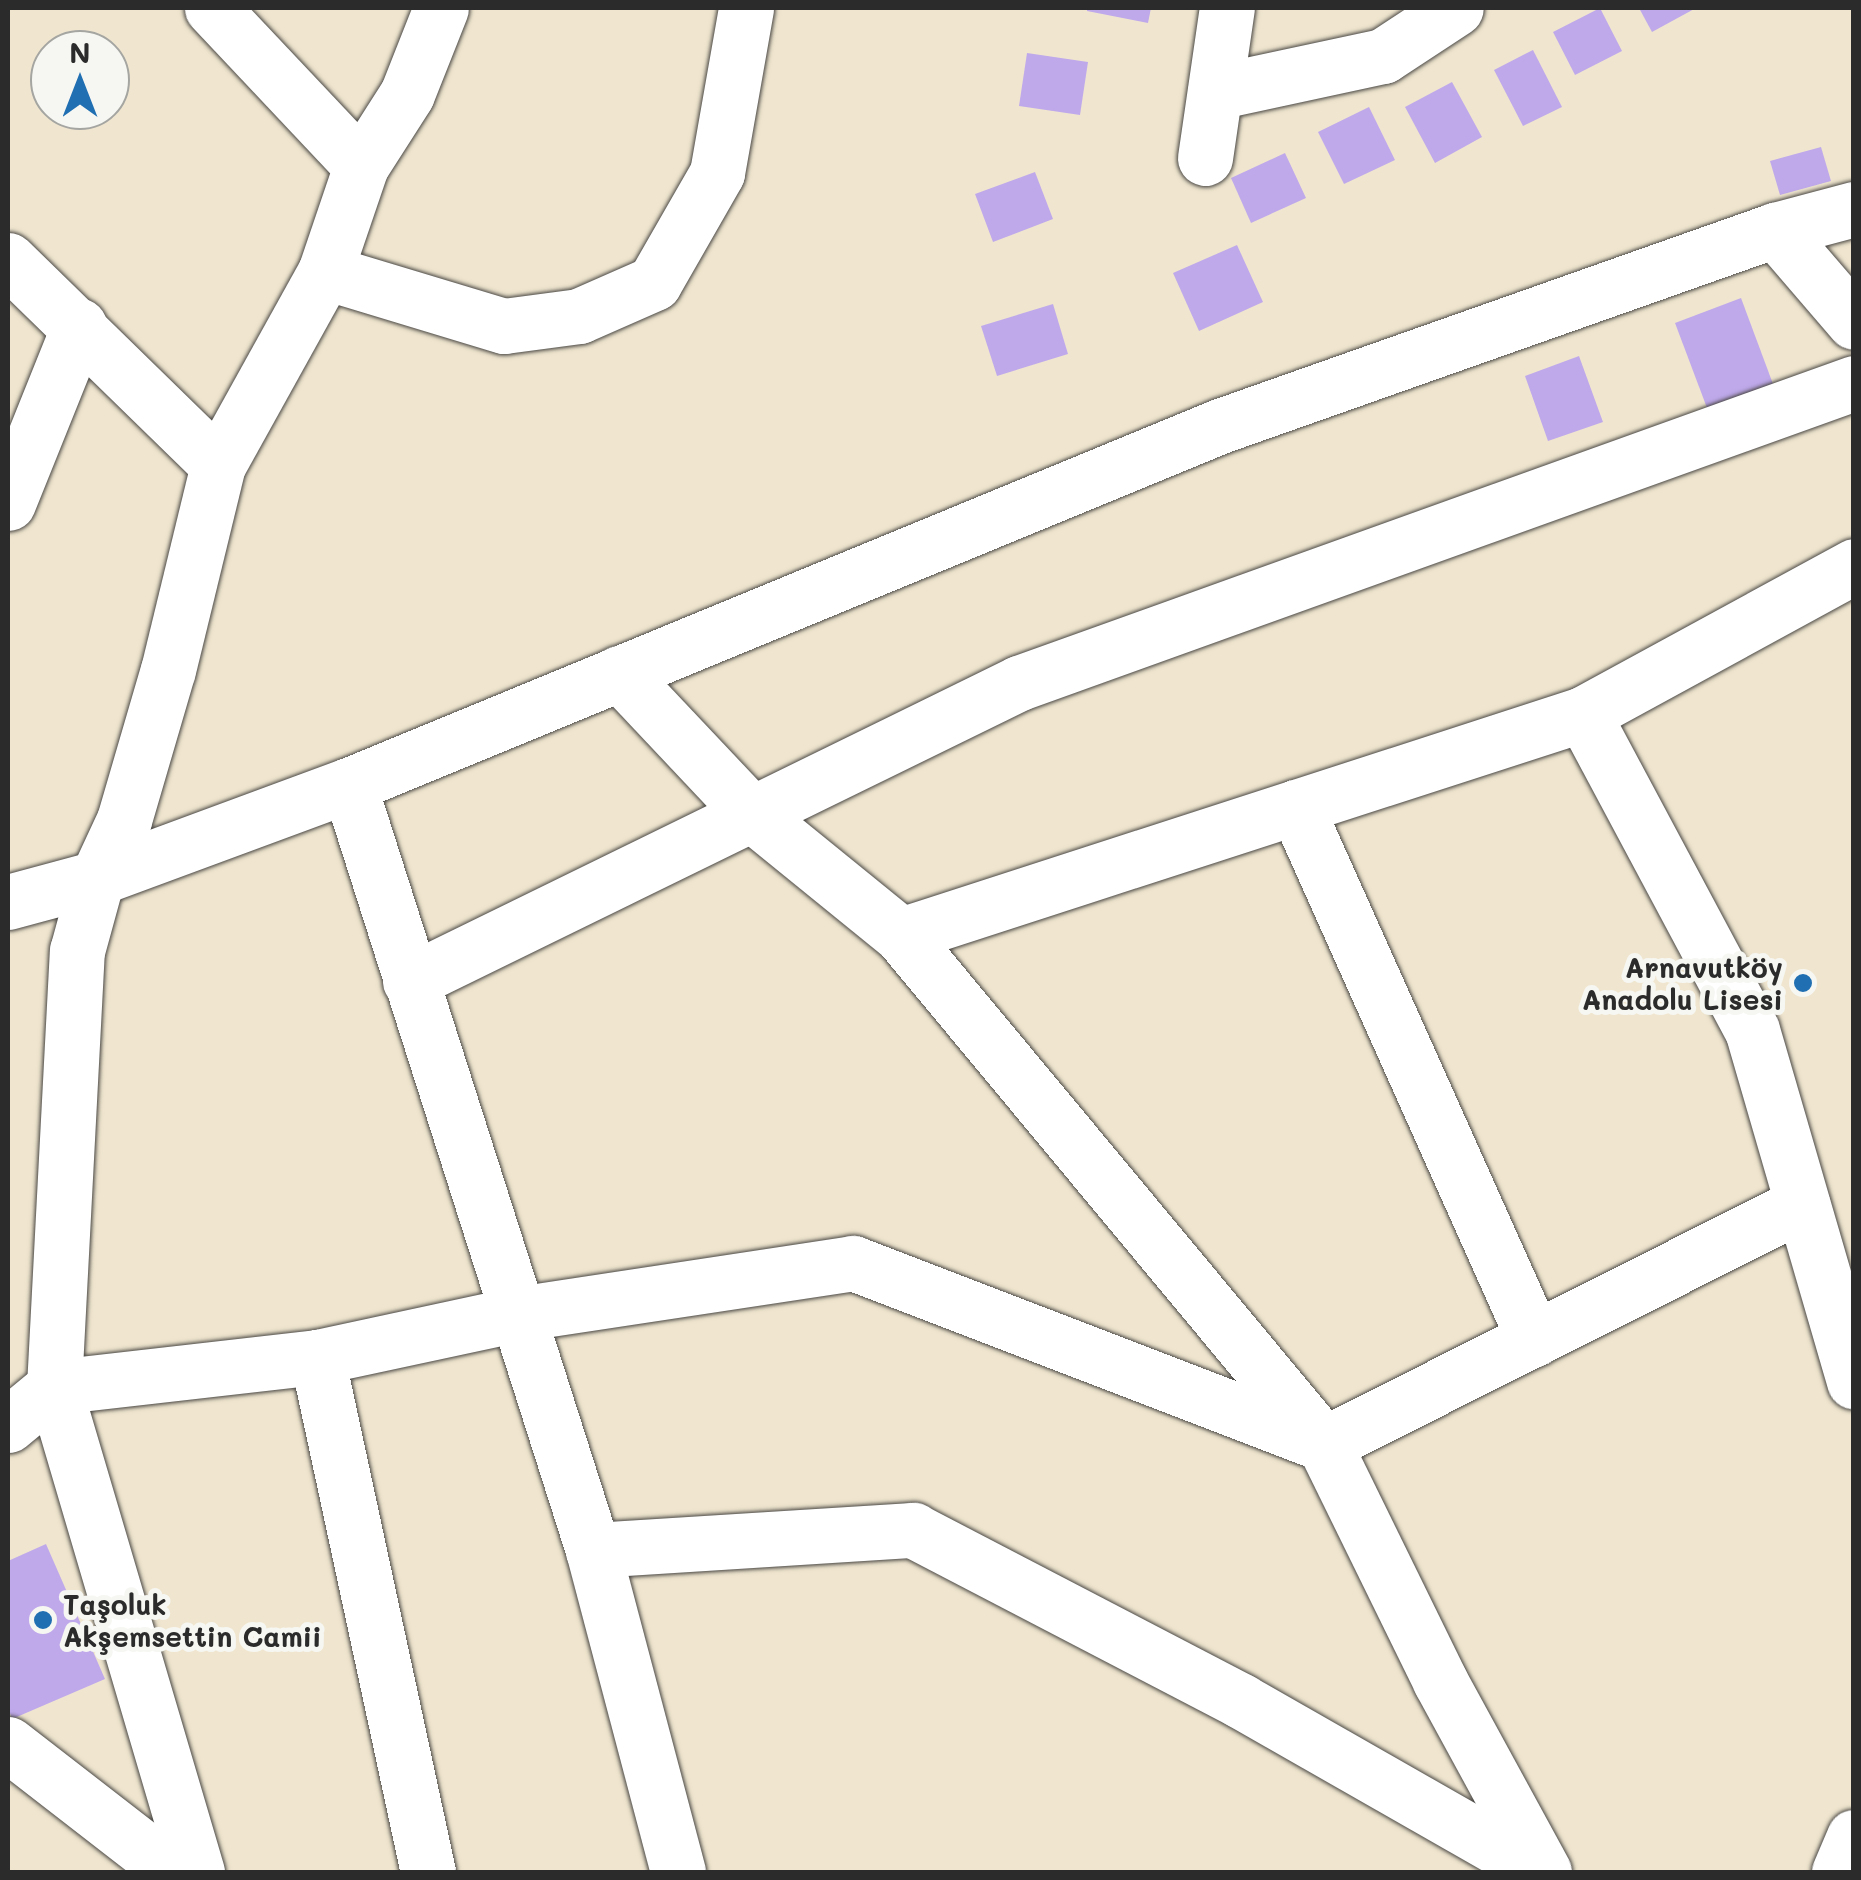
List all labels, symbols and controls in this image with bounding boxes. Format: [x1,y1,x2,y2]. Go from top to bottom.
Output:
north arrow [30,30,130,130]
text: N [69,34,91,70]
place label: Arnavutköy Anadolu Lisesi [1582,950,1783,1016]
marker: Arnavutköy Anadolu Lisesi [1792,972,1814,994]
place label: Taşoluk Akşemsettin Camii [63,1587,322,1653]
marker: Taşoluk Akşemsettin Camii [32,1609,54,1631]

